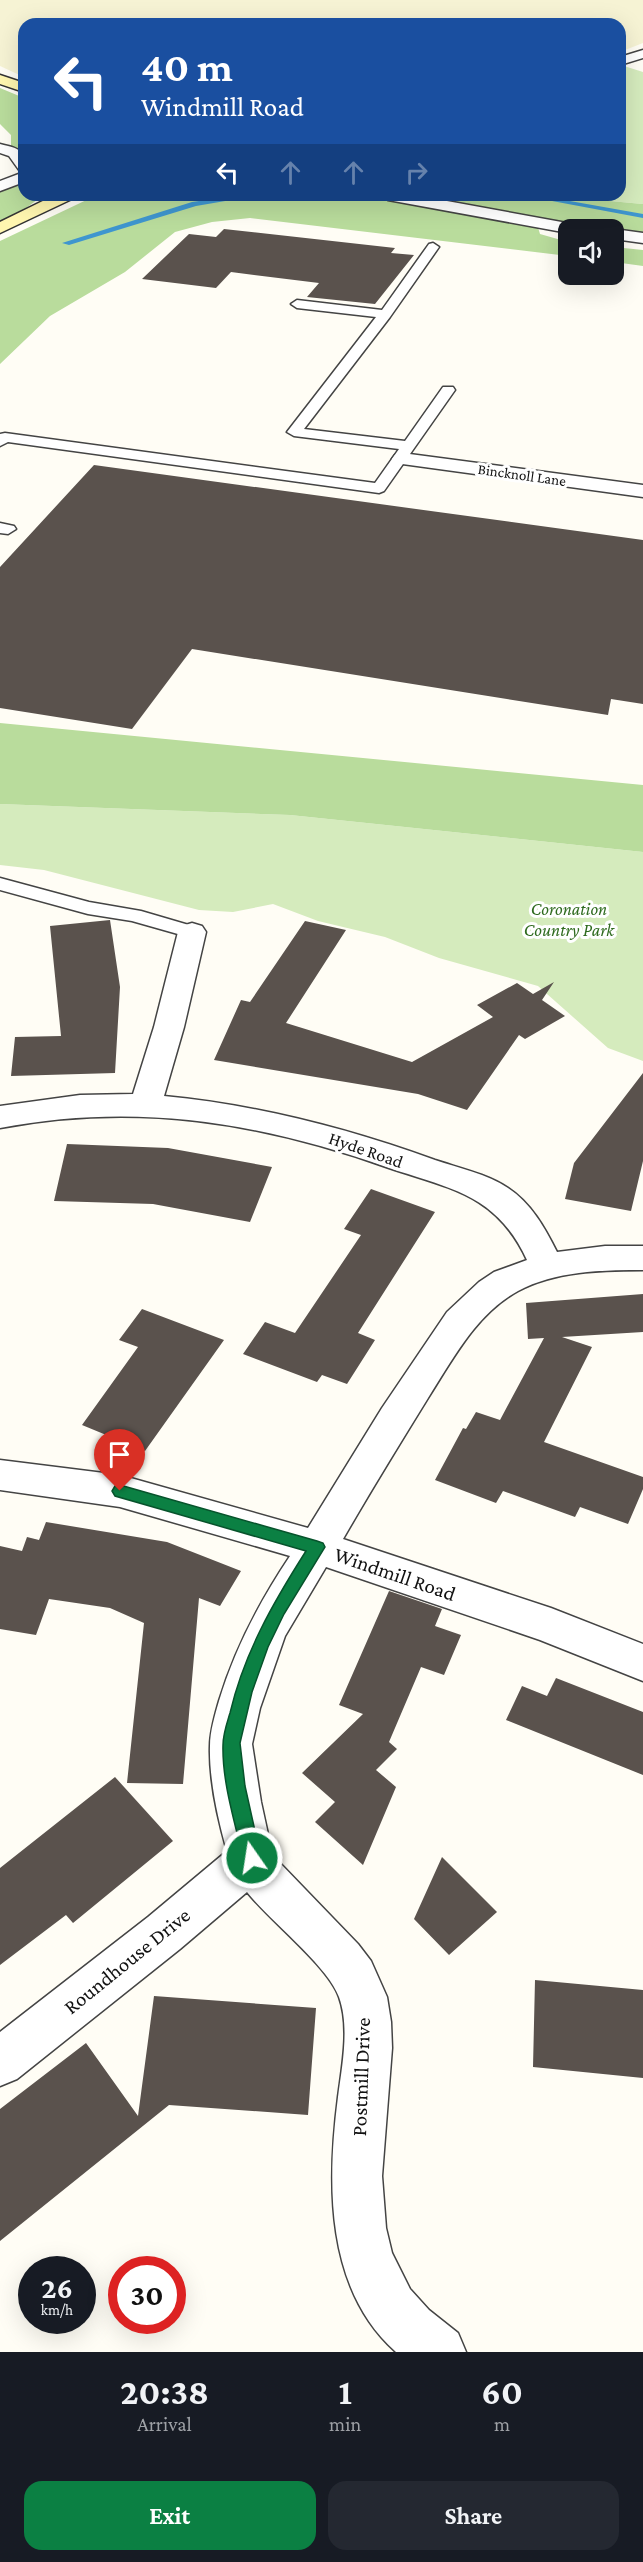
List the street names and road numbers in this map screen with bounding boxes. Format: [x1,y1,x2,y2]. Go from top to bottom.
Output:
street label: Bincknoll Lane [477,461,567,489]
street label: Hyde Road [326,1128,406,1172]
street label: Windmill Road [331,1542,459,1606]
street label: Roundhouse Drive [59,1903,195,2019]
street label: Postmill Drive [347,2017,375,2137]

